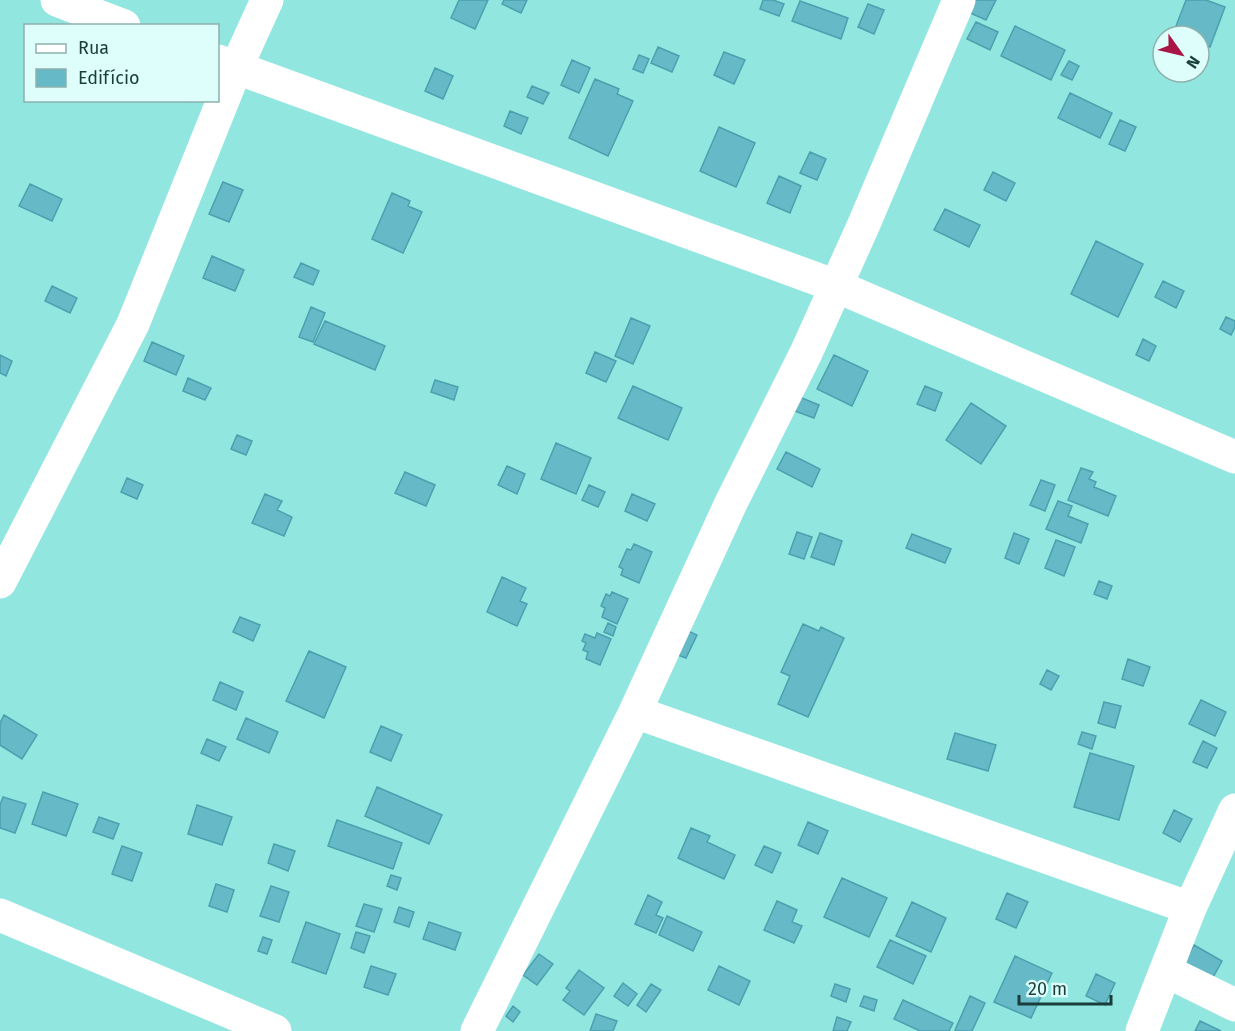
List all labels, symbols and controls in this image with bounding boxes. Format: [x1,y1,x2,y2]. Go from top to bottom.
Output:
legend [24,24,219,102]
north arrow [1151,24,1211,84]
text: Rua [78,37,109,59]
text: N [1182,52,1204,72]
text: Edifício [78,67,140,89]
scale bar [1019,968,1110,1006]
text: 20 m [1028,978,1067,1000]

